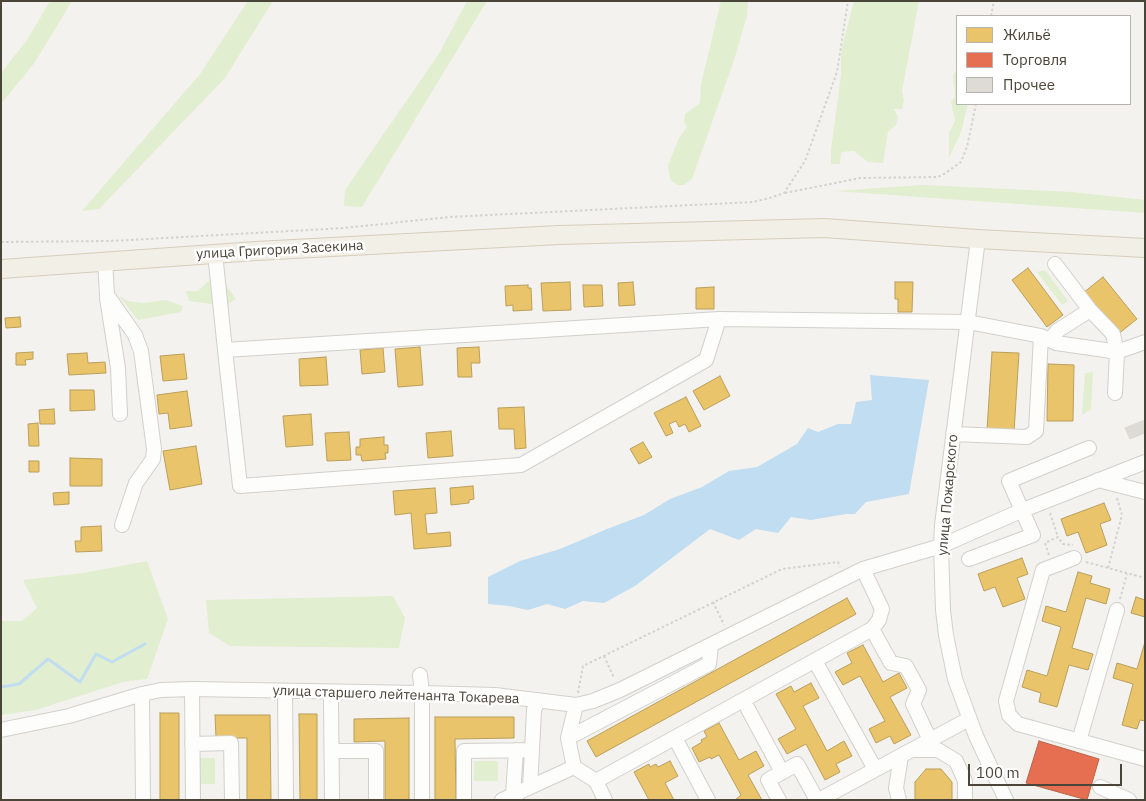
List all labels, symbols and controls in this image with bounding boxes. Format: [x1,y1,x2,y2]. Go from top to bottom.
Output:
legend [956,15,1131,105]
text: Жильё [1003,25,1051,44]
text: Торговля [1003,50,1067,69]
text: Прочее [1003,75,1055,94]
street label: улица Григория Засекина [196,237,364,263]
street label: улица Пожарского [934,434,962,556]
street label: улица старшего лейтенанта Токарева [272,682,520,708]
scale bar [971,754,1125,786]
text: 100 m [976,763,1020,782]

